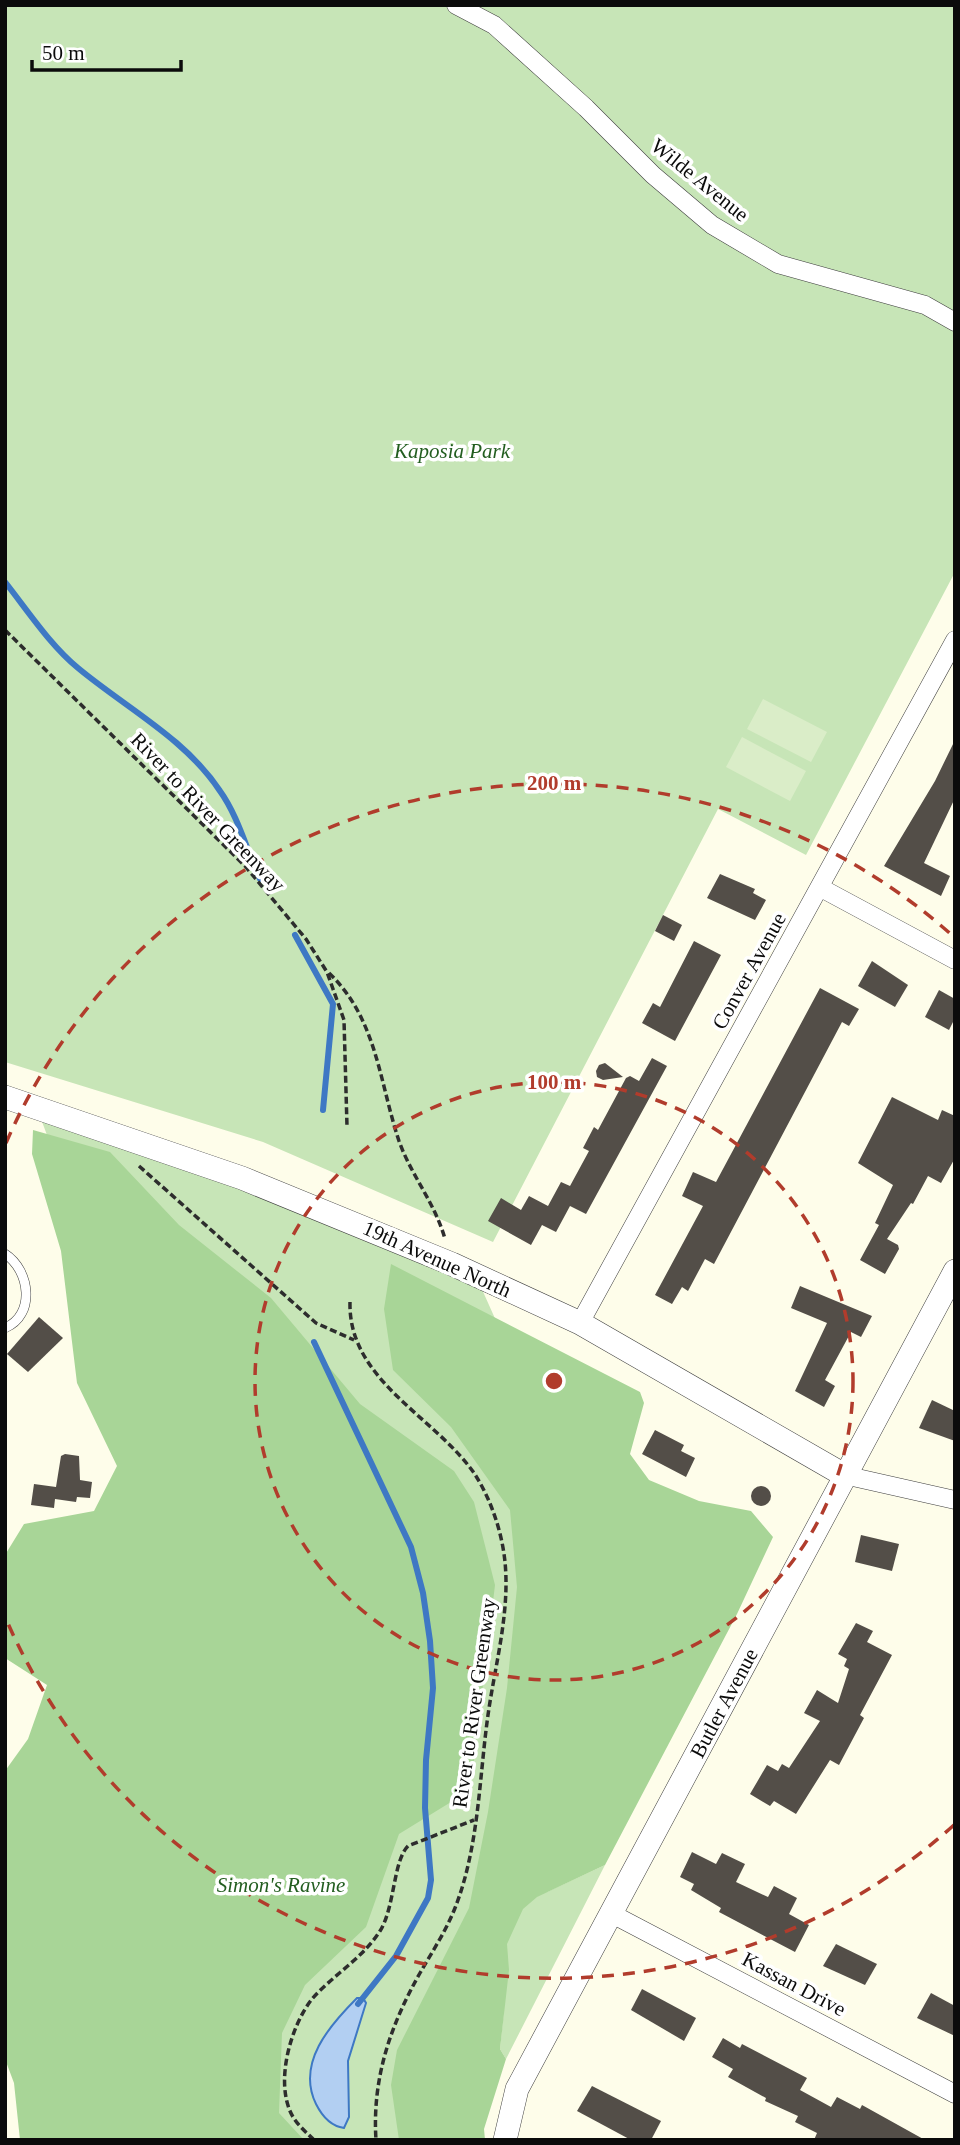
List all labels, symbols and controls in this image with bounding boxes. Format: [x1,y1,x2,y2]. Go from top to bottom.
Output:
scale bar [32,28,180,72]
text: 50 m [42,41,85,65]
street label: Wilde Avenue [646,133,754,227]
park label: Kaposia Park [393,439,511,463]
street label: River to River Greenway [126,728,291,897]
text: 200 m [527,771,582,795]
street label: Conver Avenue [707,908,791,1034]
text: 100 m [527,1070,582,1094]
street label: 19th Avenue North [359,1216,515,1303]
centre of rings [542,1369,566,1393]
street label: River to River Greenway [447,1596,501,1809]
street label: Butler Avenue [685,1644,763,1762]
park label: Simon's Ravine [217,1873,345,1897]
street label: Kassan Drive [738,1947,850,2021]

